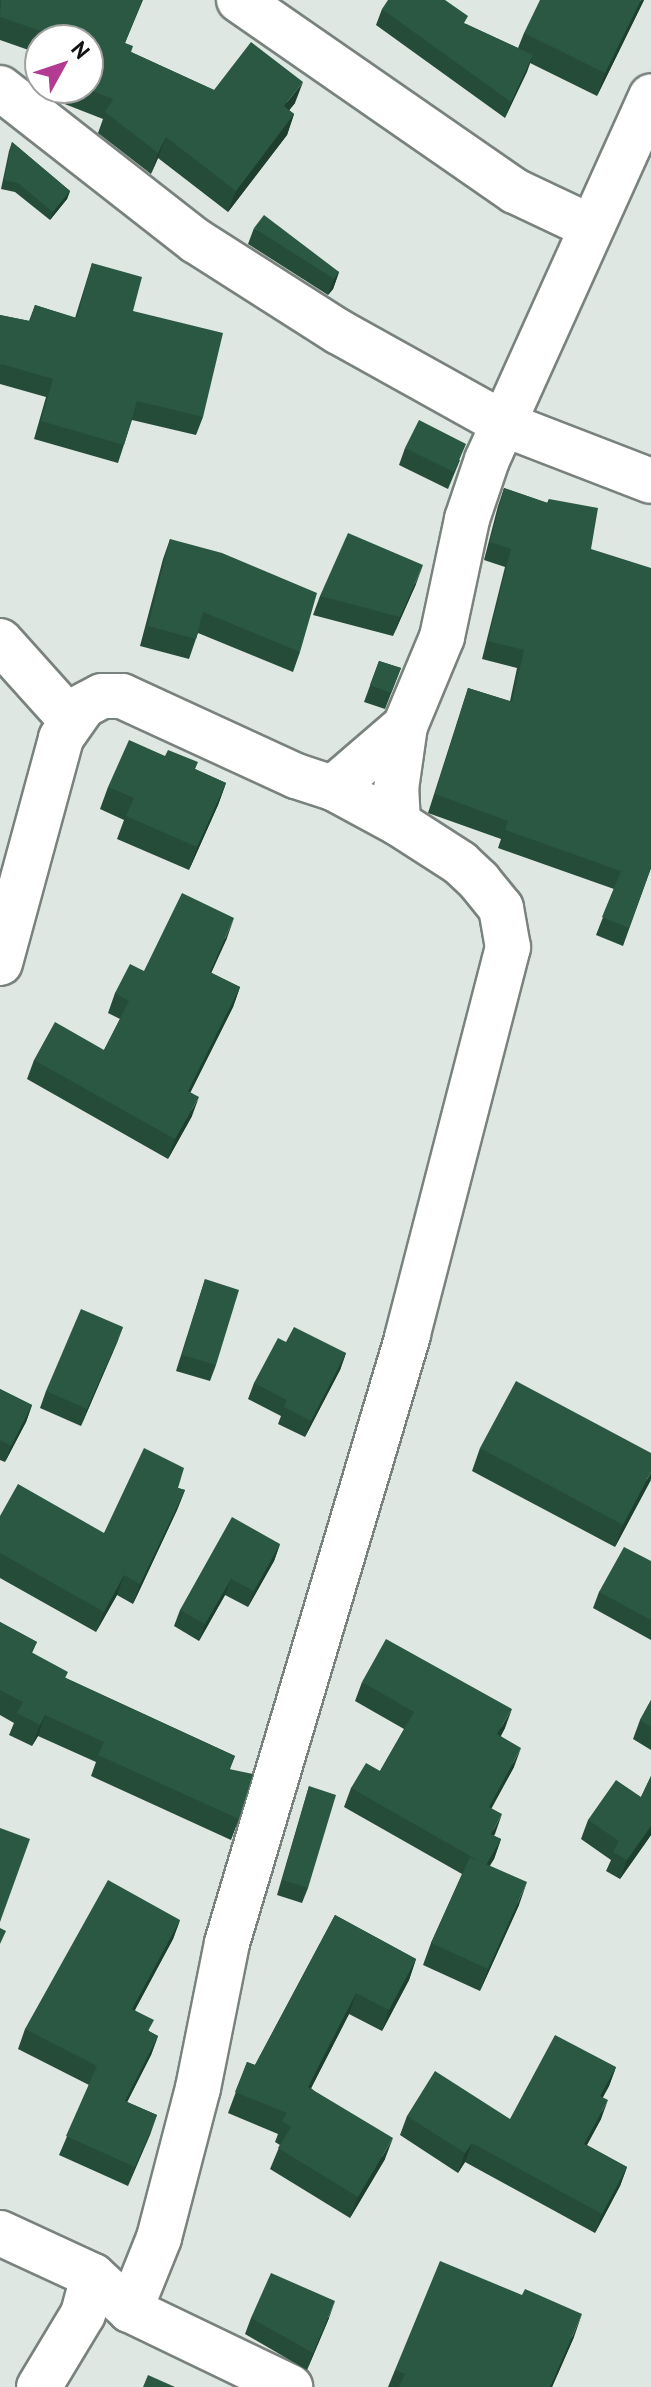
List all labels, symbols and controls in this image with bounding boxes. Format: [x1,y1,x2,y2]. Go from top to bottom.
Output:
north arrow [24,24,104,104]
text: N [65,35,96,64]

